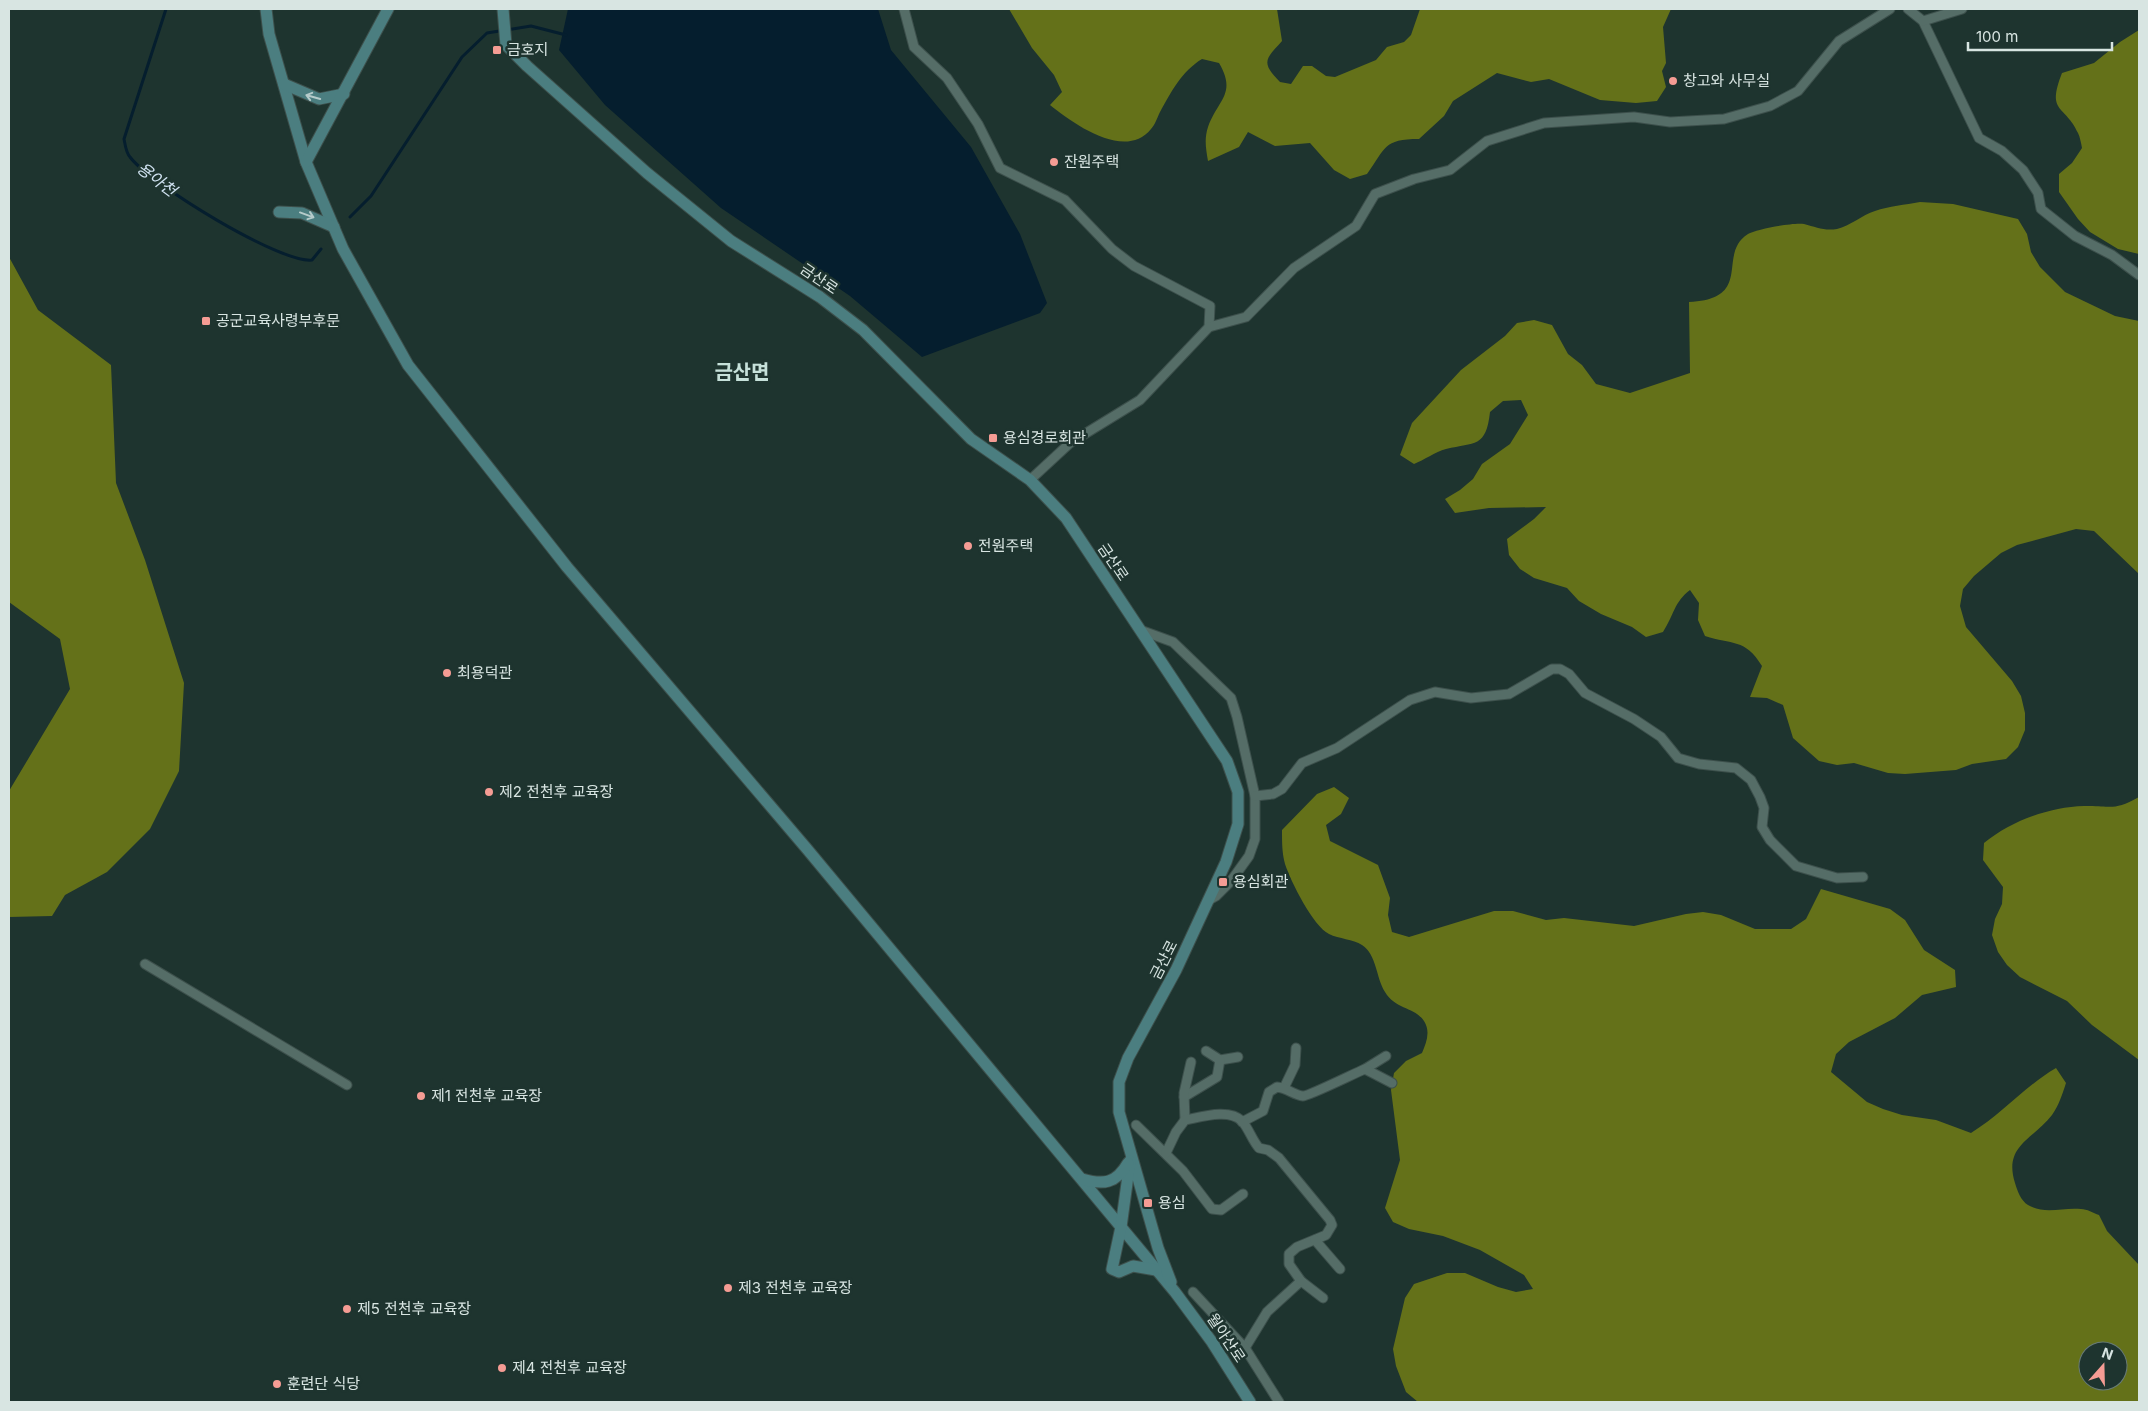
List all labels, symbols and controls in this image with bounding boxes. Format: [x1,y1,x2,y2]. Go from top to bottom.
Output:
scale bar [1968,20,2112,52]
text: 100 m [1976,27,2018,46]
place label: 금호지 [507,40,548,59]
marker: 금호지 [491,44,503,56]
place label: 창고와 사무실 [1683,71,1770,90]
marker: 창고와 사무실 [1667,75,1679,87]
one-way arrow [305,91,321,101]
place label: 잔원주택 [1064,152,1119,171]
marker: 잔원주택 [1048,156,1060,168]
water label: 용아천 [133,158,182,202]
one-way arrow [299,211,315,220]
street label: 금산로 [797,259,842,298]
place label: 공군교육사령부후문 [216,311,340,330]
marker: 공군교육사령부후문 [200,315,212,327]
district label: 금산면 [714,360,770,384]
place label: 용심경로회관 [1003,428,1086,447]
marker: 용심경로회관 [987,432,999,444]
place label: 전원주택 [978,536,1033,555]
street label: 금산로 [1094,539,1133,584]
marker: 전원주택 [962,540,974,552]
place label: 최용덕관 [457,663,512,682]
marker: 최용덕관 [441,667,453,679]
place label: 제2 전천후 교육장 [499,782,613,801]
marker: 제2 전천후 교육장 [483,786,495,798]
place label: 용심회관 [1233,872,1288,891]
marker: 용심회관 [1217,876,1229,888]
street label: 금산로 [1146,937,1181,983]
place label: 제1 전천후 교육장 [431,1086,542,1105]
marker: 제1 전천후 교육장 [415,1090,427,1102]
place label: 용심 [1158,1193,1186,1212]
marker: 용심 [1142,1197,1154,1209]
place label: 제3 전천후 교육장 [738,1278,853,1297]
marker: 제3 전천후 교육장 [722,1282,734,1294]
place label: 제5 전천후 교육장 [357,1299,471,1318]
marker: 제5 전천후 교육장 [341,1303,353,1315]
street label: 월아산로 [1203,1310,1250,1366]
north arrow [2078,1341,2128,1391]
text: N [2100,1344,2116,1363]
place label: 제4 전천후 교육장 [512,1358,627,1377]
marker: 제4 전천후 교육장 [496,1362,508,1374]
place label: 훈련단 식당 [287,1374,360,1393]
marker: 훈련단 식당 [271,1378,283,1390]

